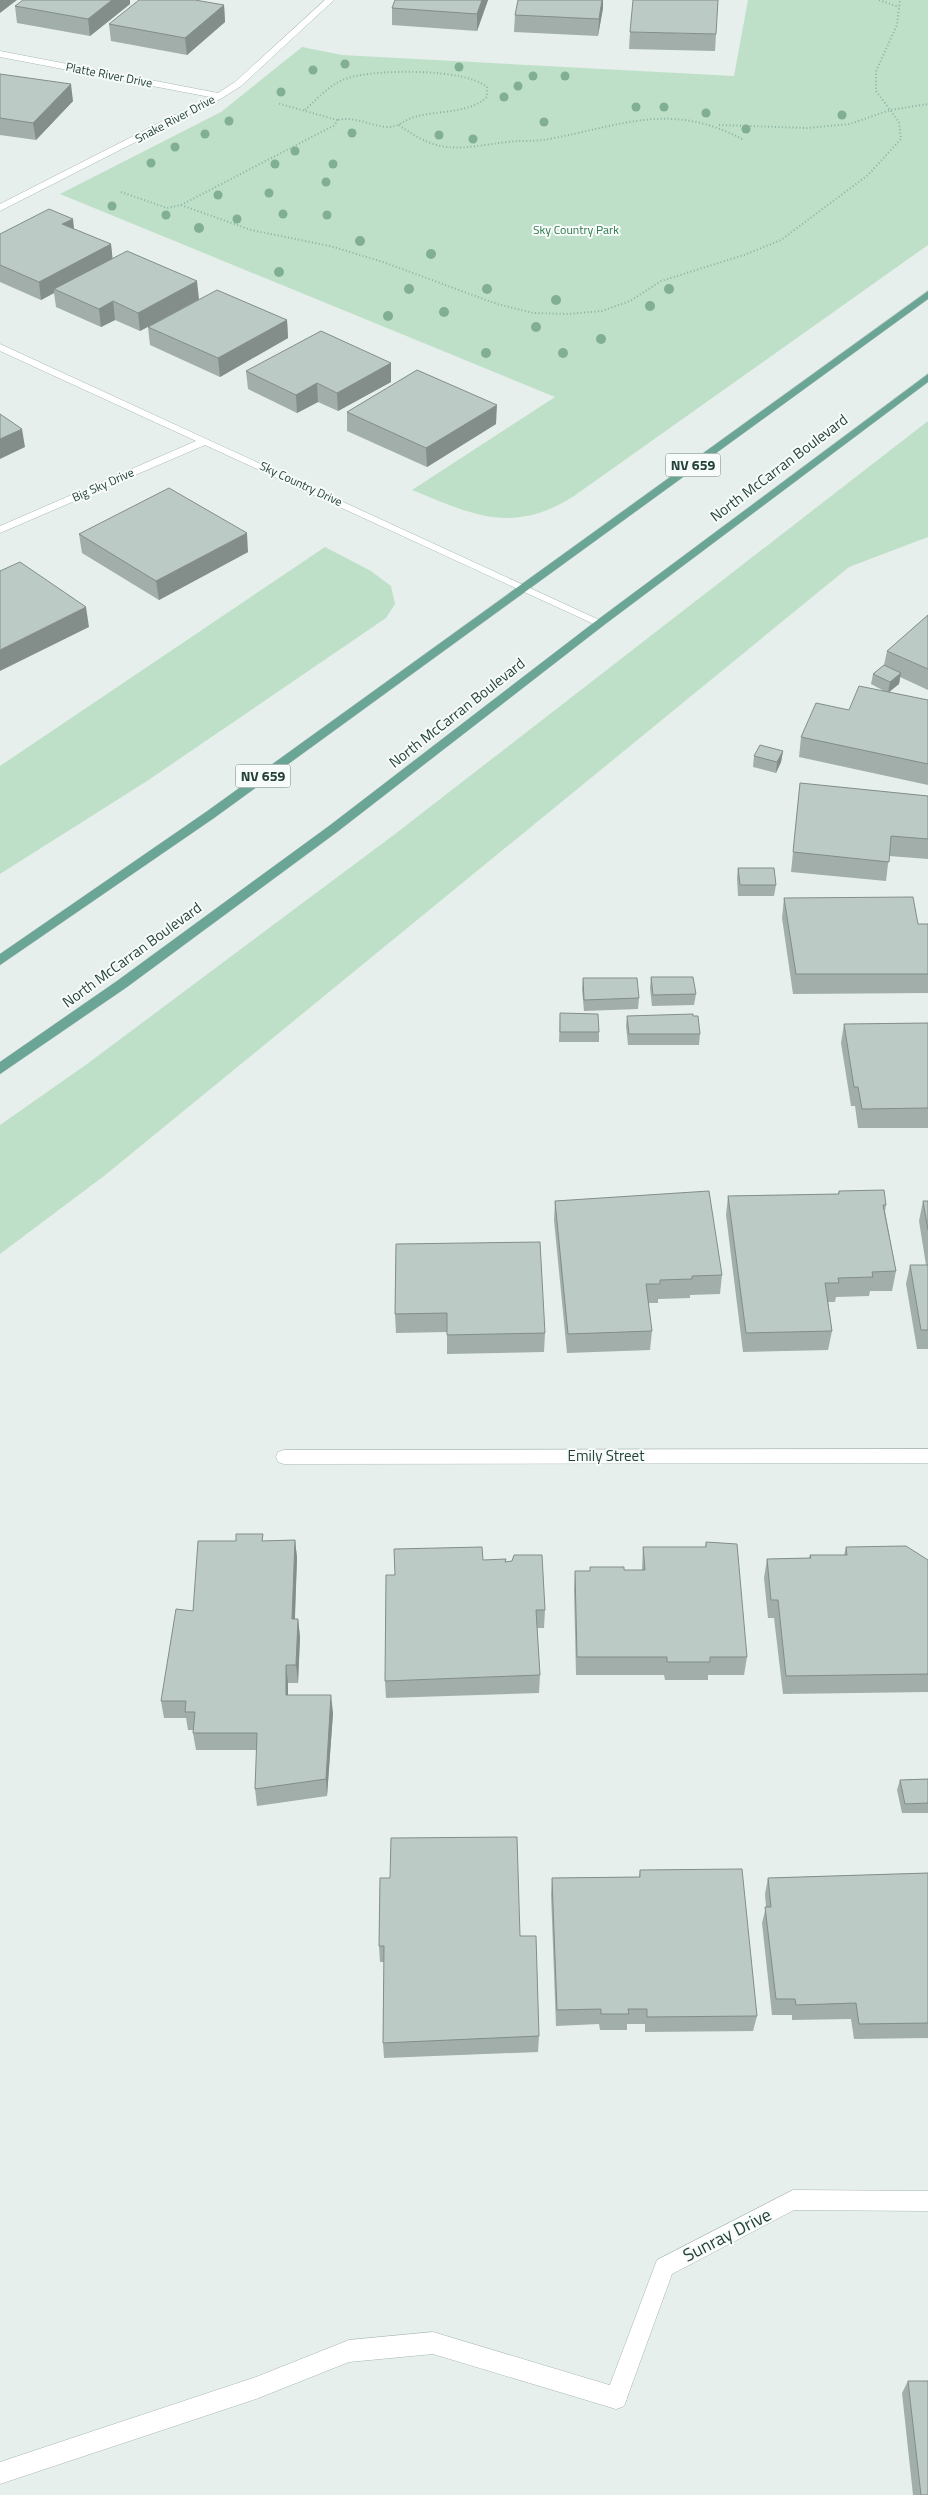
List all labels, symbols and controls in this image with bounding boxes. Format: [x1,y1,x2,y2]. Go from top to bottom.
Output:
street label: Platte River Drive [64,57,154,92]
street label: Snake River Drive [131,90,218,148]
park label: Sky Country Park [533,220,619,239]
street label: North McCarran Boulevard [705,408,852,527]
road number: NV 659 [666,454,720,476]
street label: Sky Country Drive [257,456,346,511]
street label: Big Sky Drive [69,462,137,507]
street label: North McCarran Boulevard [384,652,530,773]
road number: NV 659 [236,764,290,788]
street label: North McCarran Boulevard [57,896,206,1013]
street label: Emily Street [568,1444,645,1467]
street label: Sunray Drive [678,2201,776,2268]

